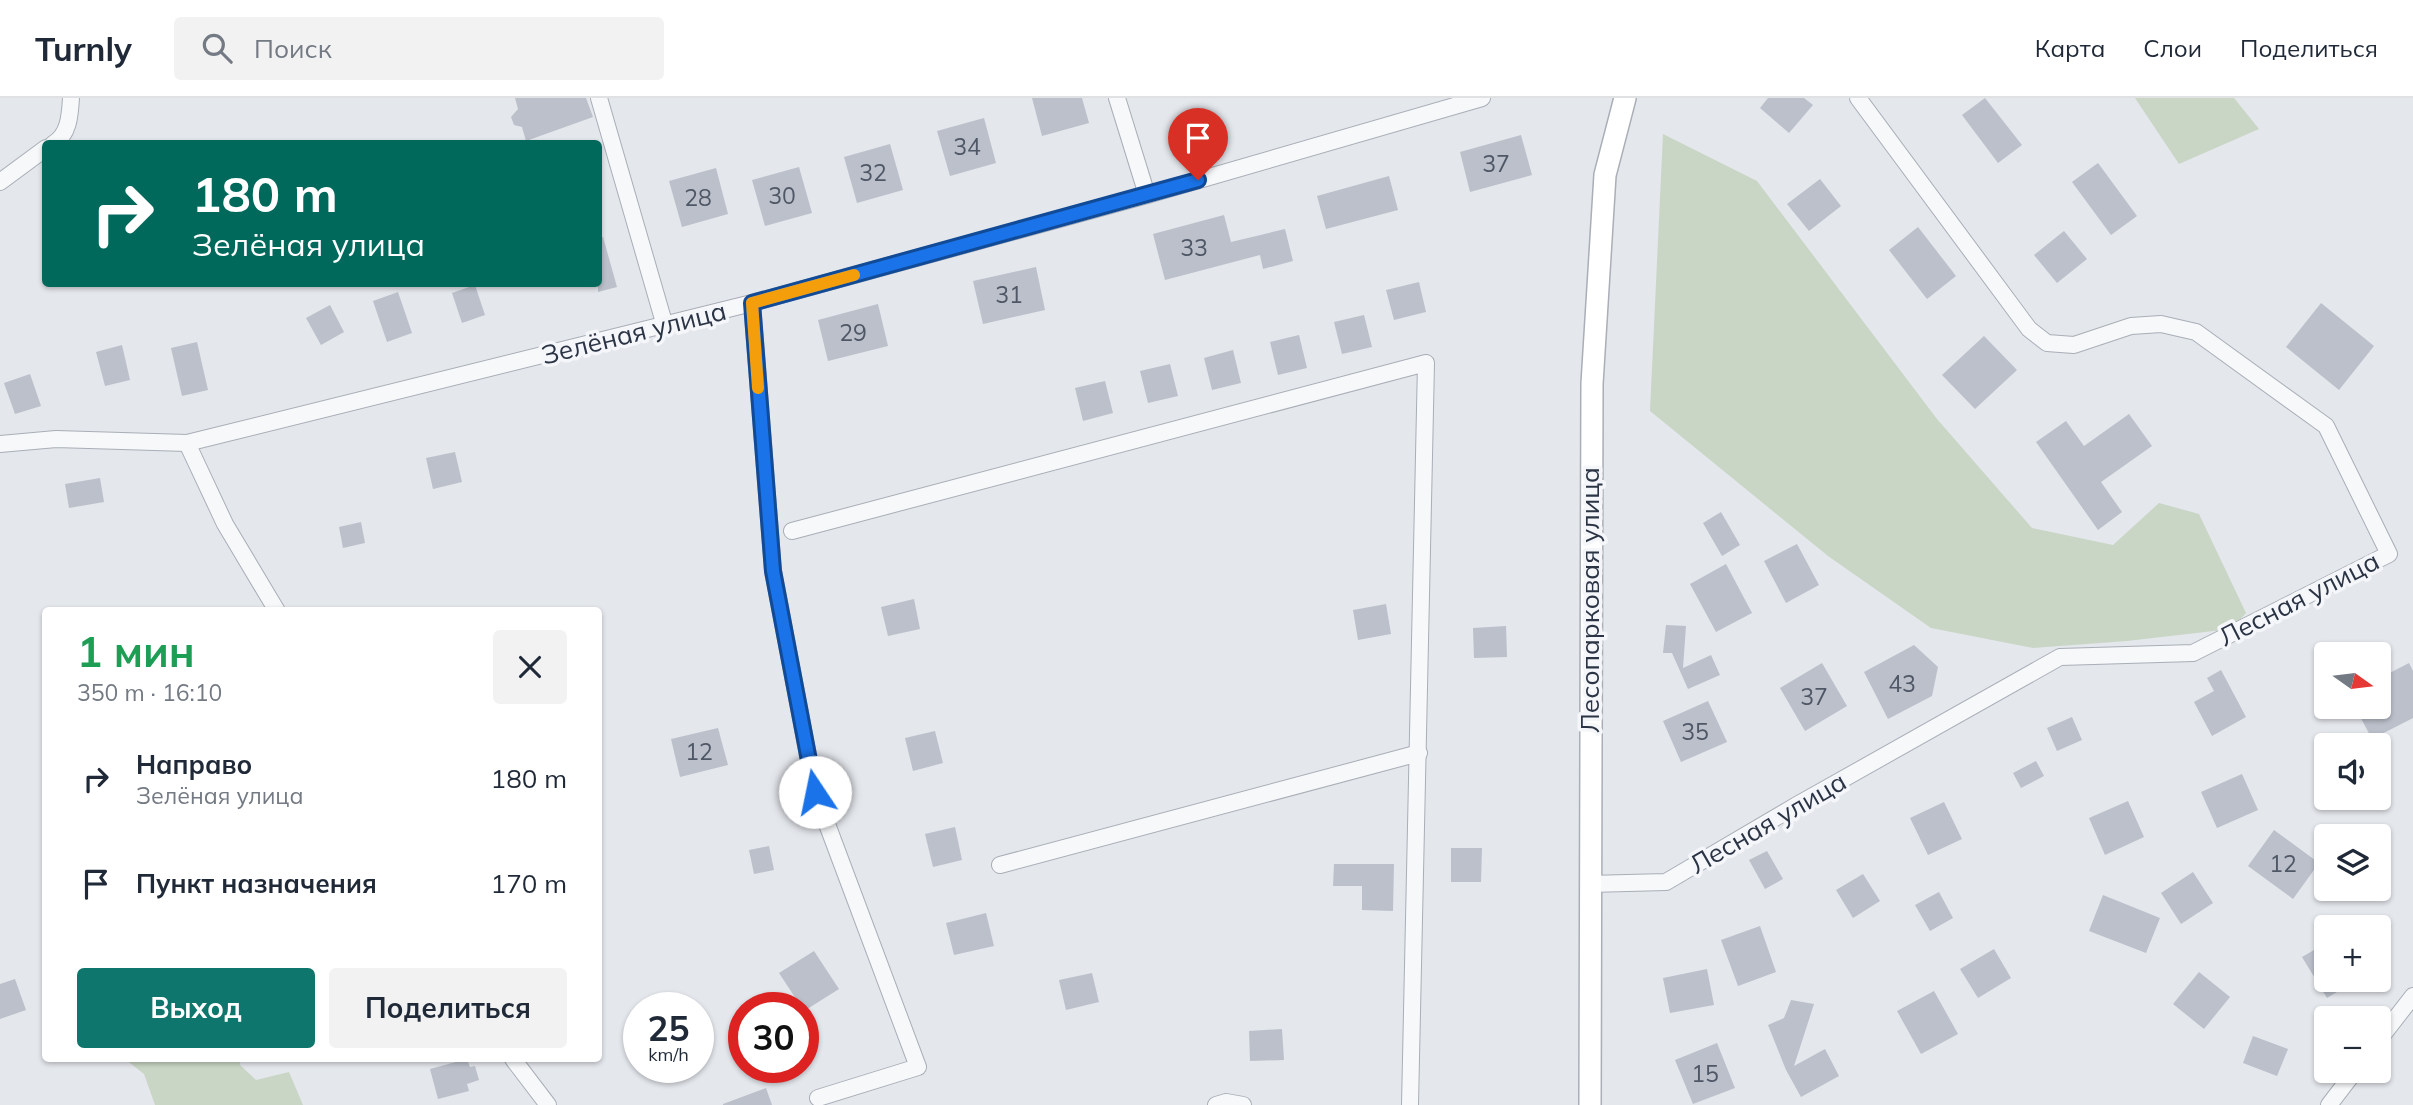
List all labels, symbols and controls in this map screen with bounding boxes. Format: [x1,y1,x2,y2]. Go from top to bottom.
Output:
search box [174,17,664,80]
text: Turnly [35,28,132,69]
icon: search [198,29,236,67]
text: Поиск [254,32,332,65]
text: Карта [2035,33,2105,63]
text: Слои [2143,33,2202,63]
text: Поделиться [2240,33,2378,63]
pin [1168,108,1228,180]
icon: arrive [1179,119,1217,157]
house number: 34 [953,132,981,161]
house number: 37 [1482,149,1510,178]
house number: 32 [859,158,887,187]
text: 180 m [192,163,338,224]
icon: right [77,168,168,259]
house number: 30 [768,181,796,210]
house number: 28 [684,183,712,212]
text: Зелёная улица [192,224,425,264]
house number: 33 [1180,233,1208,262]
house number: 31 [995,280,1023,309]
street label: Зелёная улица [538,294,730,371]
house number: 29 [839,318,867,347]
street label: Лесопарковая улица [1573,467,1606,733]
street label: Лесная улица [2213,544,2384,653]
text: 1 мин [77,625,195,678]
button: close [493,630,567,704]
north arrow [2314,642,2390,719]
map controls [2314,642,2391,1083]
house number: 43 [1888,669,1916,698]
text: 350 m · 16:10 [77,678,222,707]
house number: 37 [1800,682,1828,711]
house number: 35 [1681,717,1709,746]
button: sound [2314,733,2391,810]
house number: 12 [685,737,713,766]
text: Направо [136,748,252,781]
position arrow [778,755,852,829]
icon: right [77,760,115,798]
text: 180 m [491,762,567,795]
street label: Лесная улица [1683,764,1852,881]
text: Зелёная улица [136,781,303,810]
button: layers [2314,824,2391,901]
house number: 12 [2269,849,2297,878]
icon: arrive [77,865,115,903]
text: Пункт назначения [136,867,377,900]
text: 170 m [491,867,567,900]
button: + [2314,915,2391,992]
button: Выход [77,968,315,1048]
button: Поделиться [329,968,567,1048]
speed limit sign: 30 [728,992,819,1083]
text: 25 [647,1006,690,1050]
button: − [2314,1006,2391,1083]
text: km/h [648,1043,689,1066]
house number: 15 [1691,1059,1719,1088]

